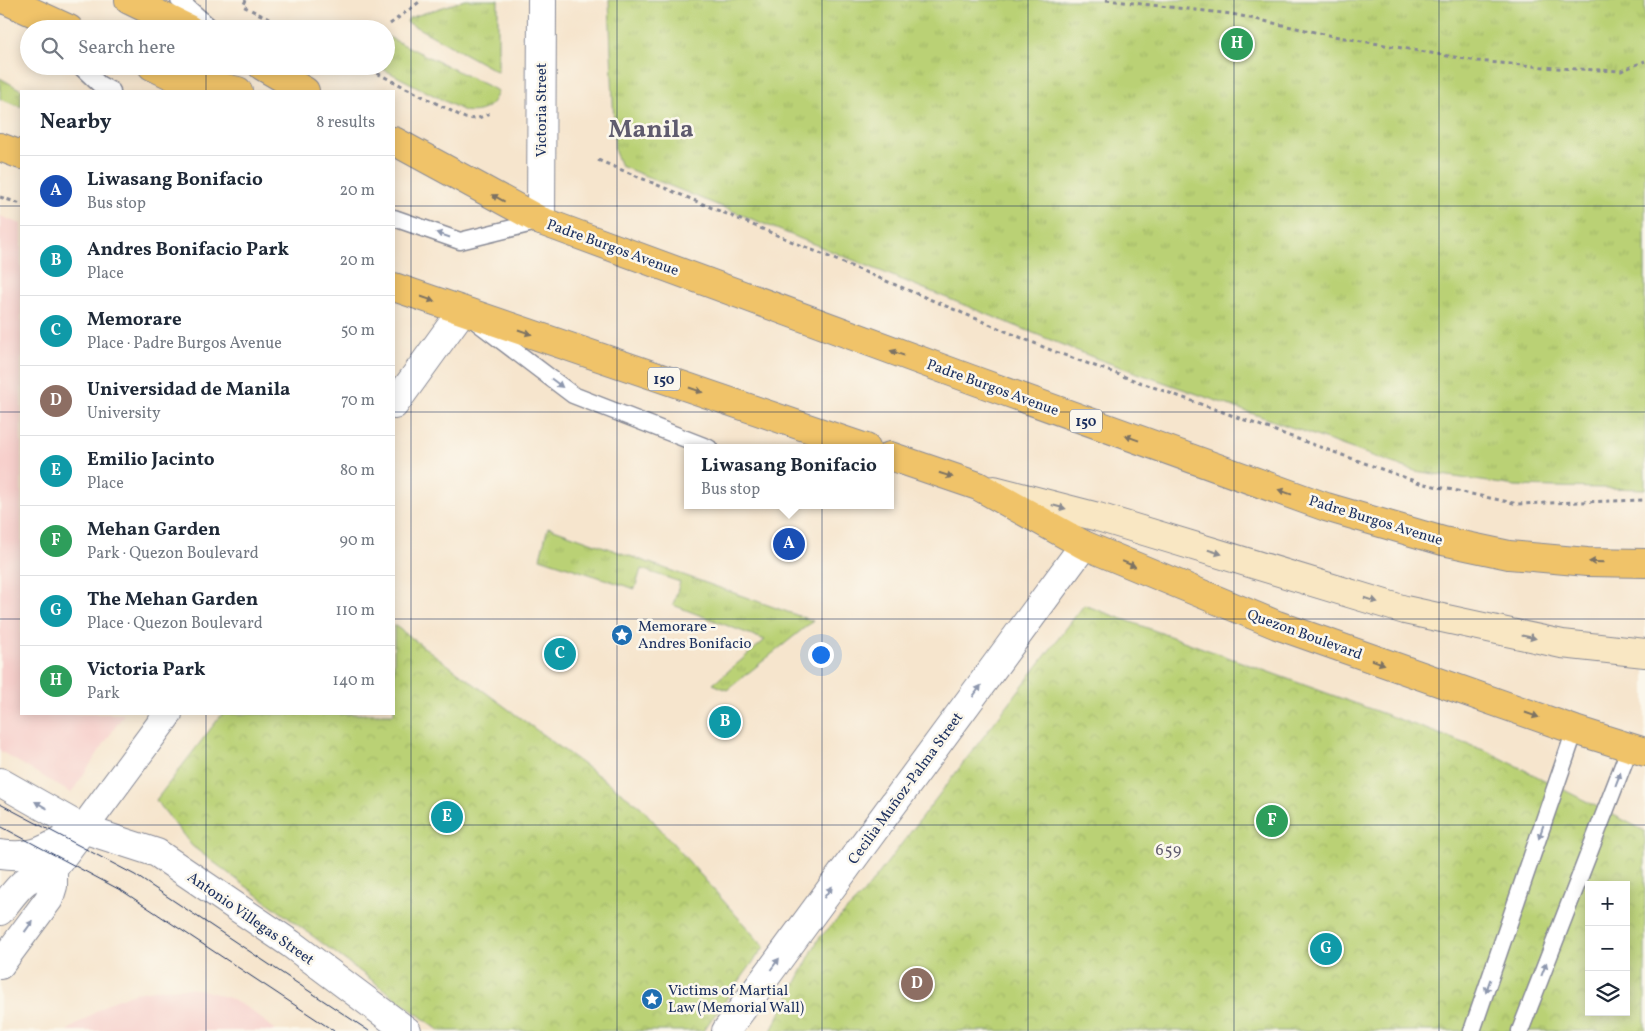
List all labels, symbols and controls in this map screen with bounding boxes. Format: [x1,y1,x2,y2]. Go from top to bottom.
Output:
search box [20,20,395,75]
pin: H [1221,25,1253,63]
icon: search [38,34,66,62]
text: Search here [78,35,175,61]
street label: Victoria Street [532,63,553,157]
text: Nearby [40,108,111,137]
text: 8 results [316,112,375,134]
district label: Manila [608,113,694,148]
text: Liwasang Bonifacio [87,167,263,193]
text: A [50,180,62,202]
text: 20 m [340,180,375,202]
text: Bus stop [87,193,146,215]
one-way arrow [491,194,506,202]
street label: Padre Burgos Avenue [543,215,682,282]
one-way arrow [436,231,451,238]
text: Andres Bonifacio Park [87,237,289,263]
text: B [51,250,61,272]
text: 20 m [340,250,375,272]
text: Place [87,263,124,285]
one-way arrow [421,295,436,303]
text: Memorare [87,307,182,333]
text: C [51,320,61,342]
text: 50 m [341,320,375,342]
one-way arrow [518,329,533,336]
text: Place · Padre Burgos Avenue [87,333,282,355]
one-way arrow [890,348,905,356]
street label: Padre Burgos Avenue [923,355,1062,422]
road number: 150 [648,368,680,390]
text: Universidad de Manila [87,377,290,403]
one-way arrow [550,377,563,388]
one-way arrow [688,387,703,394]
text: D [50,390,62,412]
text: 70 m [341,390,375,412]
text: University [87,403,161,425]
road number: 150 [1070,410,1102,432]
one-way arrow [1125,434,1140,441]
popup [684,444,894,509]
text: Emilio Jacinto [87,447,215,473]
text: Liwasang Bonifacio [701,453,877,479]
text: E [51,460,61,482]
text: 80 m [340,460,375,482]
one-way arrow [939,472,954,479]
text: Place [87,473,124,495]
text: Bus stop [701,479,760,501]
one-way arrow [1278,488,1293,495]
street label: Padre Burgos Avenue [1306,491,1445,552]
one-way arrow [1052,503,1067,511]
text: Mehan Garden [87,517,221,543]
pin: A [773,525,805,563]
text: F [51,530,61,552]
text: 90 m [339,530,375,552]
text: Park · Quezon Boulevard [87,543,259,565]
one-way arrow [1208,549,1223,557]
one-way arrow [1588,558,1604,566]
one-way arrow [1122,560,1137,568]
text: The Mehan Garden [87,587,258,613]
one-way arrow [1364,596,1379,604]
text: G [50,600,62,622]
text: 110 m [336,600,375,622]
street label: Quezon Boulevard [1244,605,1365,666]
text: Place · Quezon Boulevard [87,613,263,635]
place label: Memorare - Andres Bonifacio [638,617,751,655]
place icon: Memorare - Andres Bonifacio [610,623,634,647]
one-way arrow [1521,633,1537,641]
pin: C [544,635,576,673]
your location [808,642,834,668]
text: Victoria Park [87,657,205,683]
one-way arrow [1371,658,1386,666]
text: H [50,670,62,692]
text: 140 m [333,670,375,692]
text: Park [87,683,120,705]
one-way arrow [972,684,982,698]
pin: B [709,703,741,741]
street label: Cecilia Muñoz-Palma Street [844,708,969,869]
one-way arrow [1525,711,1540,719]
one-way arrow [1614,771,1622,786]
pin: E [431,798,463,836]
one-way arrow [35,801,48,810]
pin: F [1256,802,1288,840]
one-way arrow [1537,825,1545,840]
district label: 659 [1156,840,1182,862]
street label: Antonio Villegas Street [182,867,318,971]
map controls [1585,881,1630,1016]
button: + [1585,881,1630,926]
one-way arrow [823,885,833,899]
one-way arrow [24,919,34,933]
button: − [1585,926,1630,971]
pin: G [1310,930,1342,968]
one-way arrow [770,958,781,971]
one-way arrow [1540,961,1548,976]
pin: D [901,965,933,1003]
button: layers [1585,971,1630,1016]
one-way arrow [1484,978,1491,993]
place label: Victims of Martial Law (Memorial Wall) [668,981,804,1019]
place icon: Victims of Martial Law (Memorial Wall) [640,987,664,1011]

